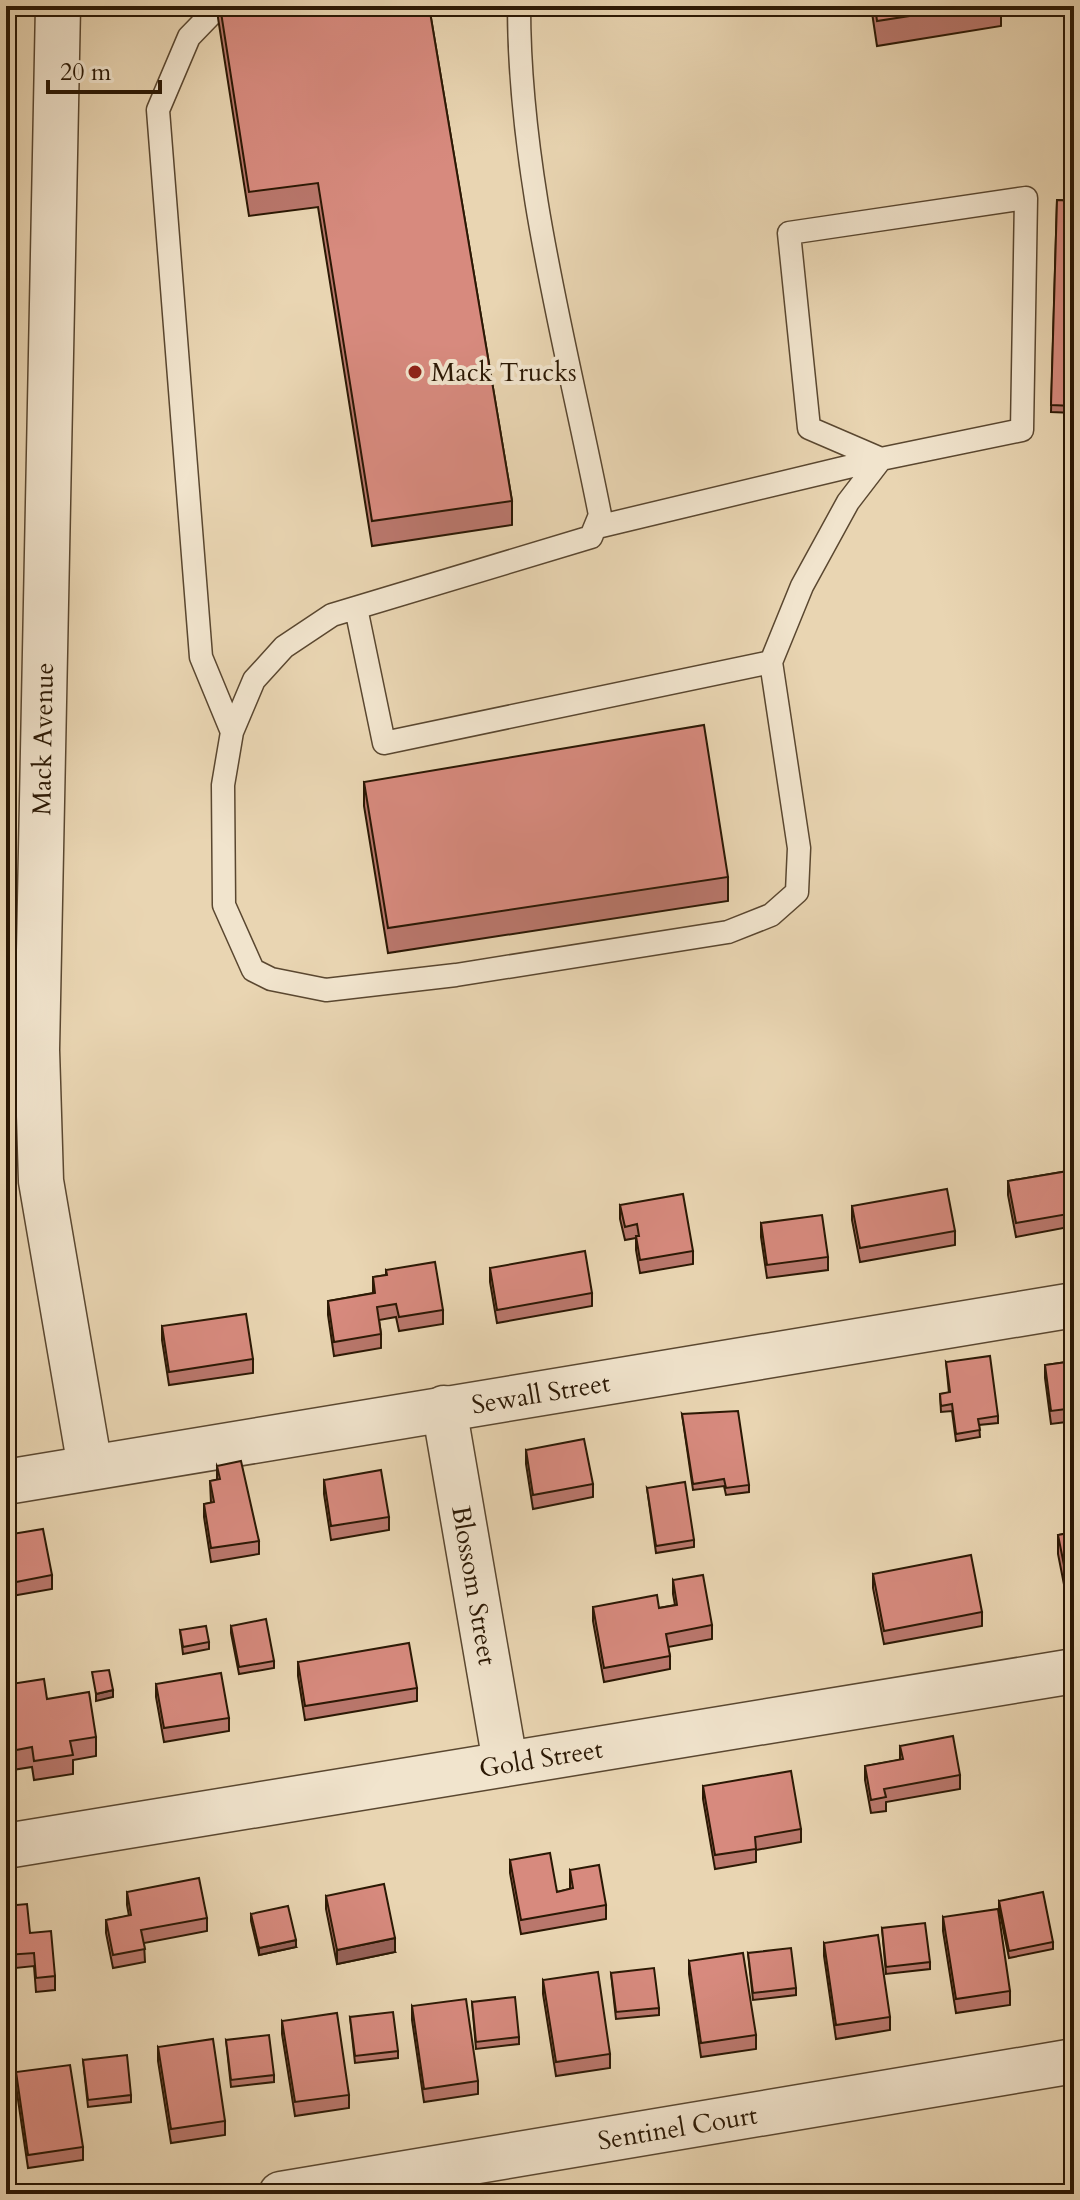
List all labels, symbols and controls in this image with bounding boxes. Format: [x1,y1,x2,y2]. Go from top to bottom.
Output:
scale bar [48,44,160,94]
text: 20 m [60,56,112,89]
place label: Mack Trucks [431,355,577,390]
marker: Mack Trucks [406,363,424,381]
street label: Mack Avenue [24,662,62,816]
street label: Sewall Street [469,1365,613,1422]
street label: Blossom Street [444,1503,506,1668]
street label: Gold Street [477,1731,605,1786]
street label: Sentinel Court [595,2097,760,2158]

